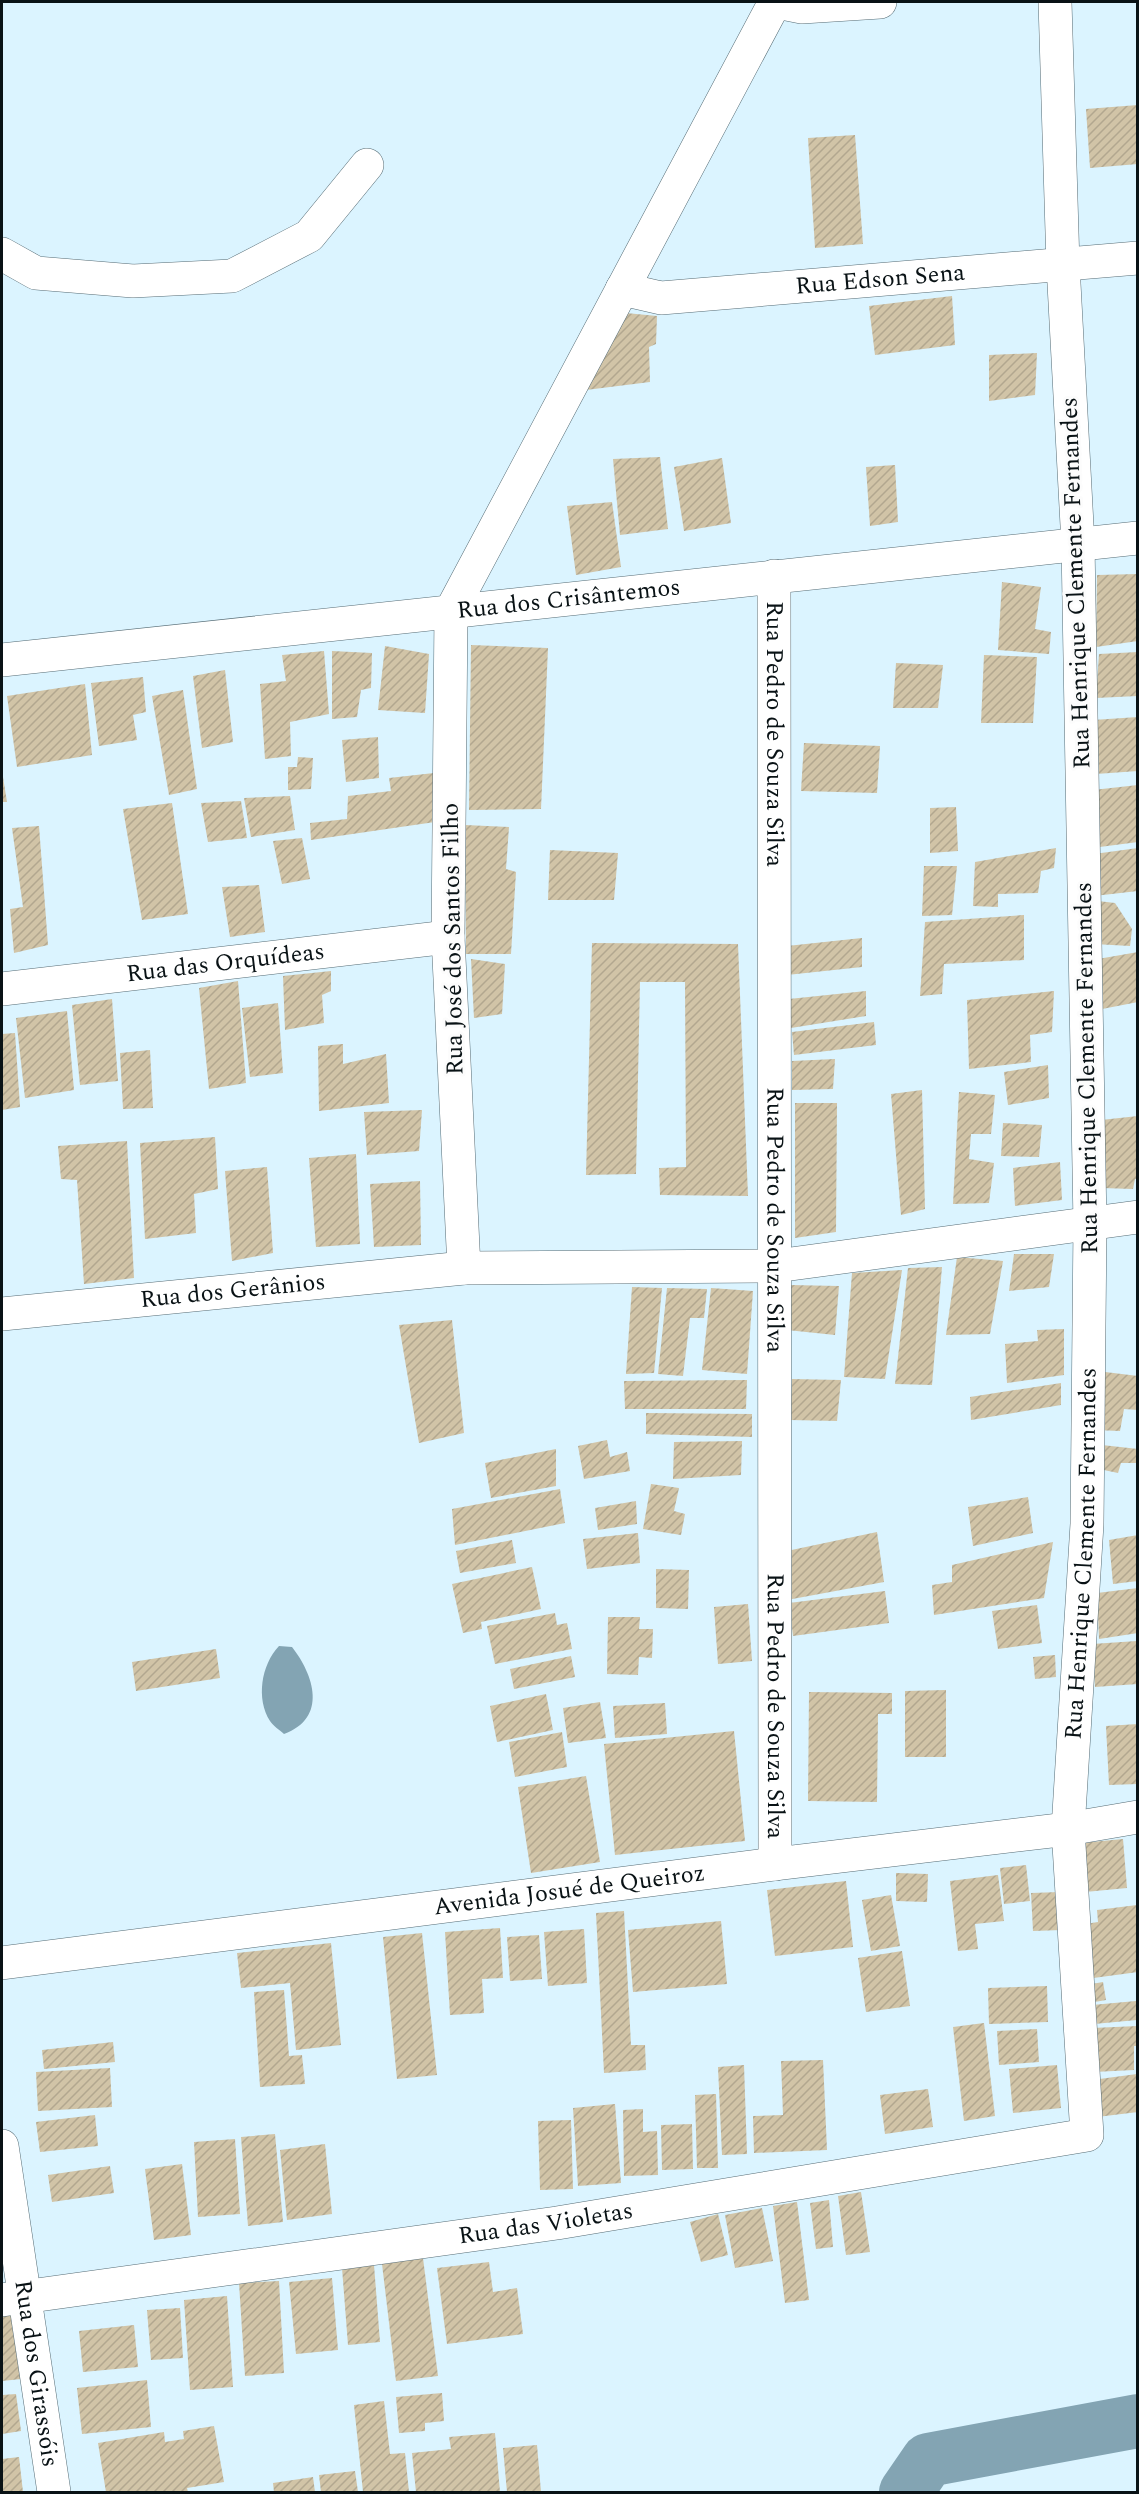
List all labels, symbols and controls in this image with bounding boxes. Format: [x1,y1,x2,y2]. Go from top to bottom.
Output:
street label: Rua Edson Sena [794,255,967,305]
street label: Rua Henrique Clemente Fernandes [1052,396,1100,770]
street label: Rua dos Crisântemos [455,569,682,629]
street label: Rua Pedro de Souza Silva [756,601,792,867]
street label: Rua José dos Santos Filho [433,803,473,1075]
street label: Rua Henrique Clemente Fernandes [1066,882,1108,1254]
street label: Rua das Orquídeas [124,934,327,992]
street label: Rua Pedro de Souza Silva [756,1087,793,1353]
street label: Rua dos Gerânios [138,1264,327,1318]
street label: Rua Henrique Clemente Fernandes [1056,1367,1107,1741]
street label: Rua Pedro de Souza Silva [757,1573,793,1839]
street label: Avenida Josué de Queiroz [432,1855,707,1926]
street label: Rua das Violetas [456,2193,636,2254]
street label: Rua dos Girassóis [4,2277,68,2469]

